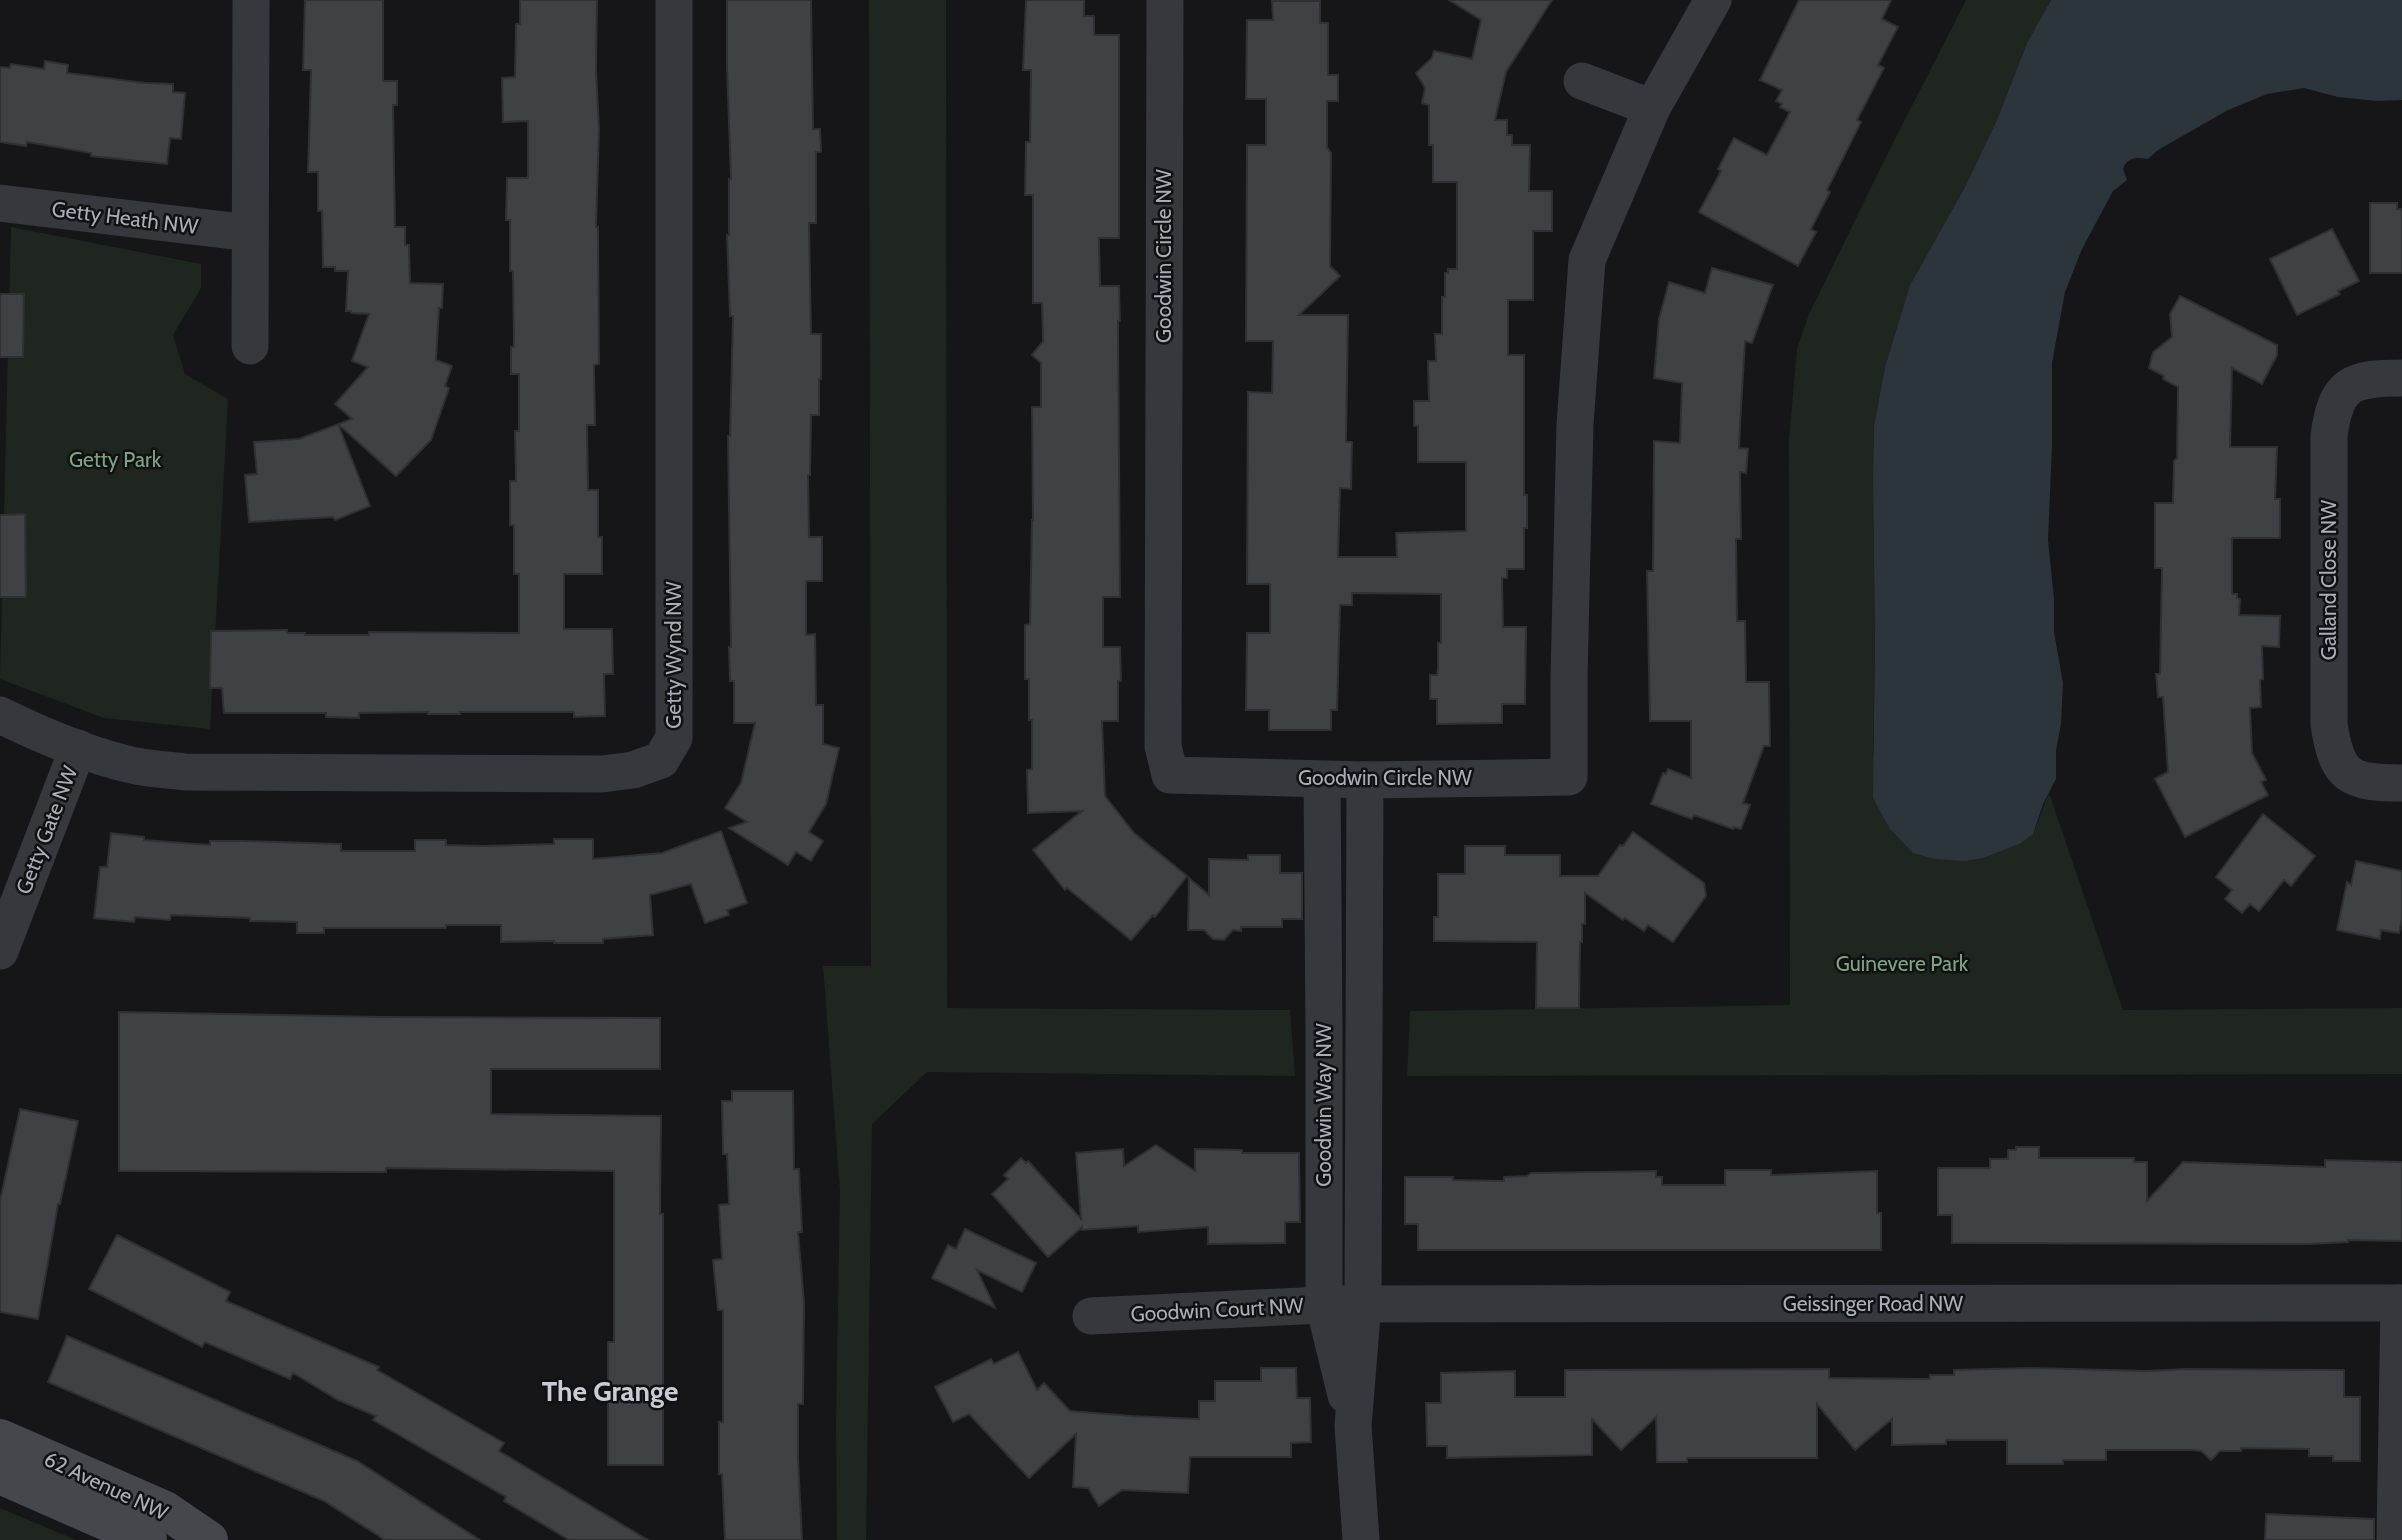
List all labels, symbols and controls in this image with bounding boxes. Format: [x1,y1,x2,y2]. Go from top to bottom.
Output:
street label: Goodwin Circle NW [1151,169,1176,343]
street label: Getty Heath NW [50,196,200,239]
park label: Getty Park [69,447,162,472]
street label: Galland Close NW [2316,500,2341,660]
street label: Getty Wynd NW [661,581,686,729]
street label: Getty Gate NW [11,762,82,897]
street label: Goodwin Circle NW [1298,765,1472,790]
park label: Guinevere Park [1836,951,1969,976]
street label: Goodwin Way NW [1311,1023,1336,1187]
street label: Geissinger Road NW [1783,1291,1963,1316]
street label: Goodwin Court NW [1130,1292,1304,1327]
district label: The Grange [542,1374,678,1408]
street label: 62 Avenue NW [40,1446,172,1525]

